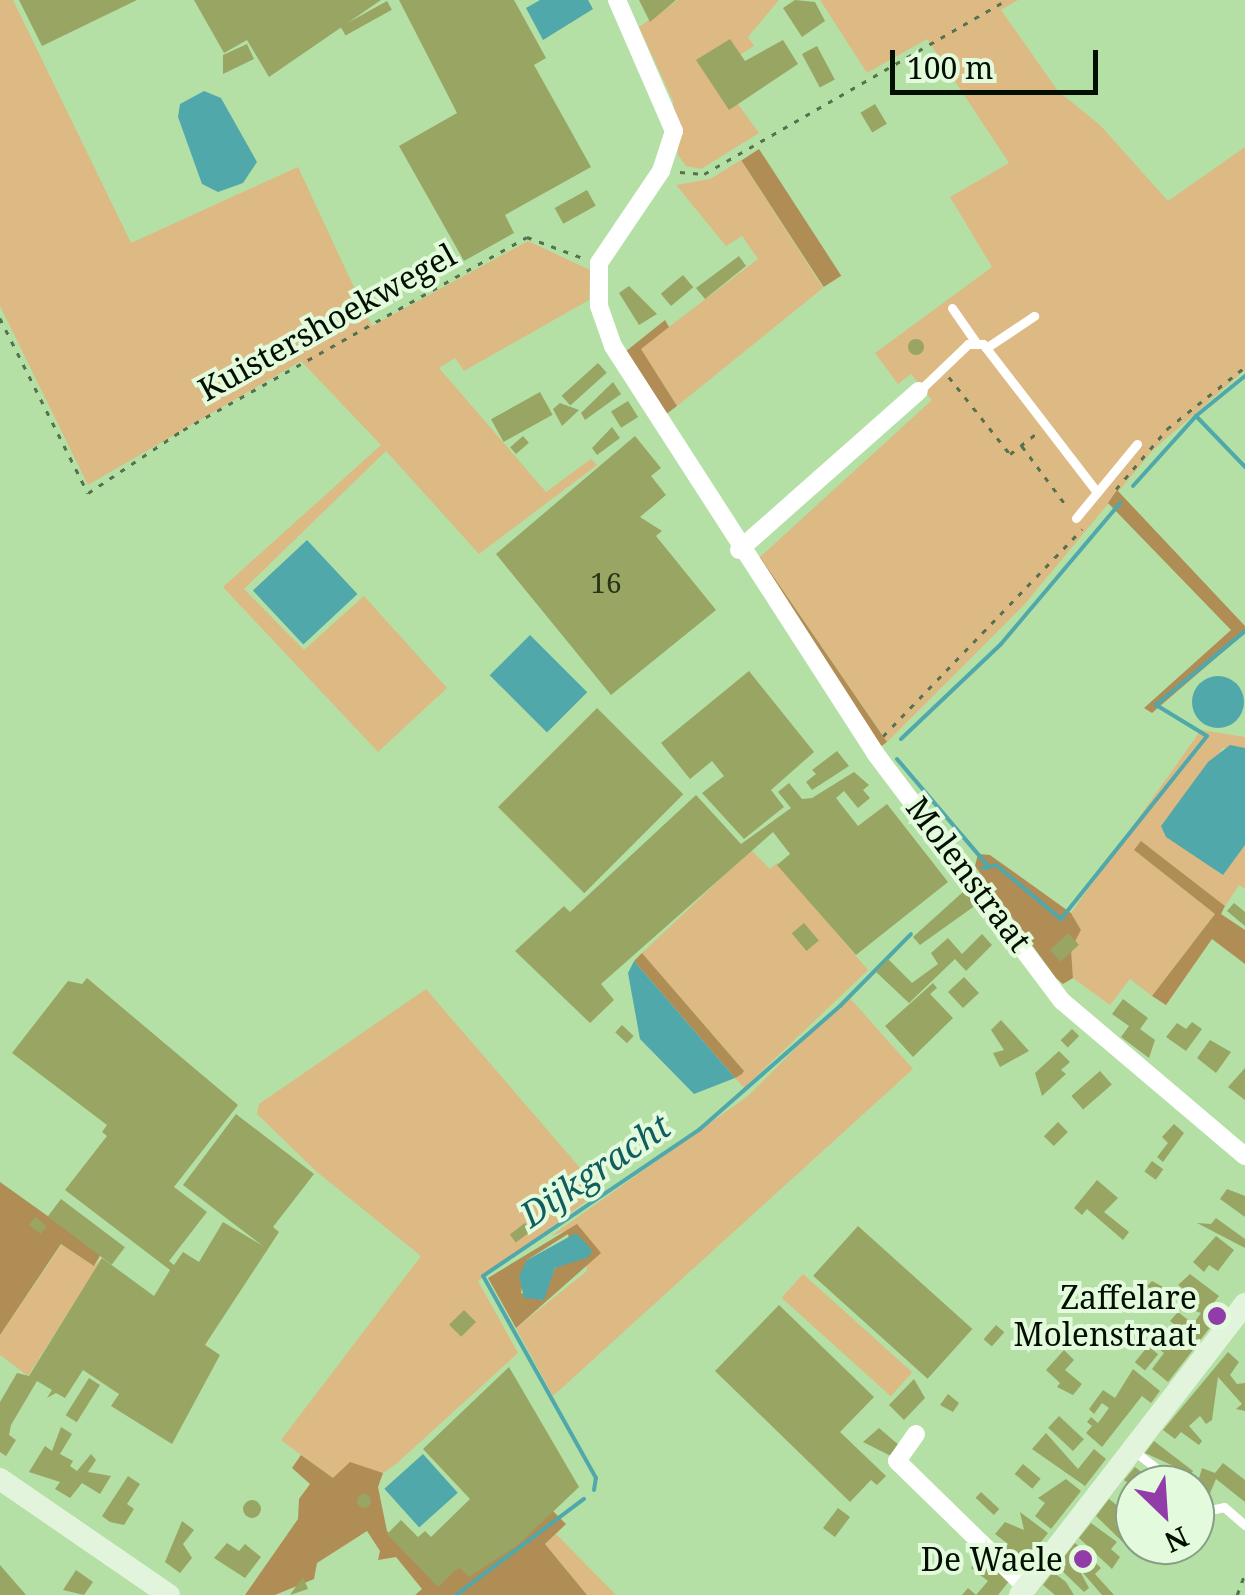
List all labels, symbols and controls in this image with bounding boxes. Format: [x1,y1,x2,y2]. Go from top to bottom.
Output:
scale bar [895,30,1102,92]
text: 100 m [907,47,993,88]
street label: Kuistershoekwegel [192,235,462,409]
house number: 16 [590,565,622,599]
street label: Molenstraat [898,789,1040,959]
water label: Dijkgracht [512,1105,678,1235]
place label: Zaffelare Molenstraat [1013,1279,1197,1354]
marker: Zaffelare Molenstraat [1206,1305,1228,1327]
north arrow [1115,1465,1215,1565]
text: N [1159,1518,1195,1562]
place label: De Waele [921,1540,1063,1578]
marker: De Waele [1072,1548,1094,1570]

